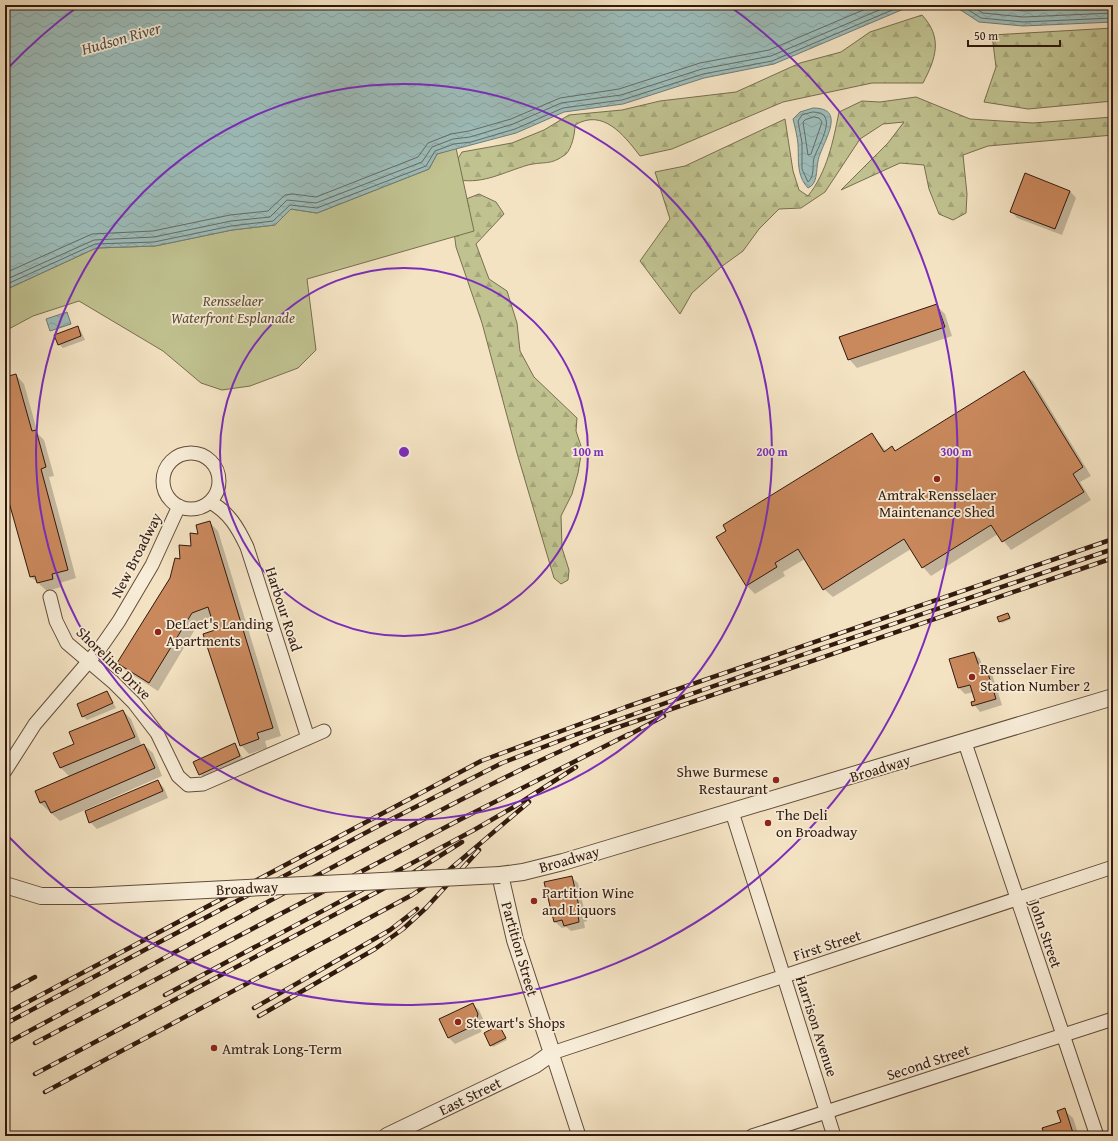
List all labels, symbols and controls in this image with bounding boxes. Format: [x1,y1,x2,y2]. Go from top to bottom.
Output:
water label: Hudson River [77,15,165,61]
scale bar [968,22,1060,48]
text: 50 m [974,27,998,44]
park label: Rensselaer Waterfront Esplanade [171,290,295,328]
text: 100 m [572,443,605,460]
text: 200 m [756,443,789,460]
text: 300 m [940,443,973,460]
centre of rings [397,445,411,459]
marker: Amtrak Rensselaer Maintenance Shed [932,474,942,484]
place label: Amtrak Rensselaer Maintenance Shed [878,484,996,522]
street label: New Broadway [106,508,167,601]
street label: Harbour Road [260,564,308,654]
place label: DeLaet's Landing Apartments [166,613,273,651]
street label: Shoreline Drive [72,622,156,704]
marker: DeLaet's Landing Apartments [153,627,163,637]
place label: Rensselaer Fire Station Number 2 [980,658,1090,696]
marker: Rensselaer Fire Station Number 2 [967,672,977,682]
street label: Broadway [847,749,913,787]
place label: Shwe Burmese Restaurant [676,761,769,799]
marker: Shwe Burmese Restaurant [771,775,781,785]
place label: The Deli on Broadway [776,804,858,842]
marker: The Deli on Broadway [763,818,773,828]
street label: Broadway [536,840,602,878]
street label: Broadway [215,876,279,900]
place label: Partition Wine and Liquors [542,882,634,920]
street label: John Street [1024,895,1068,971]
marker: Partition Wine and Liquors [529,896,539,906]
street label: Partition Street [496,899,544,1000]
street label: First Street [790,924,864,966]
street label: Harrison Avenue [791,973,843,1079]
place label: Stewart's Shops [466,1012,565,1033]
marker: Stewart's Shops [453,1017,463,1027]
place label: Amtrak Long-Term [222,1038,343,1059]
street label: Second Street [884,1038,973,1085]
marker: Amtrak Long-Term [209,1043,219,1053]
street label: East Street [435,1072,505,1120]

